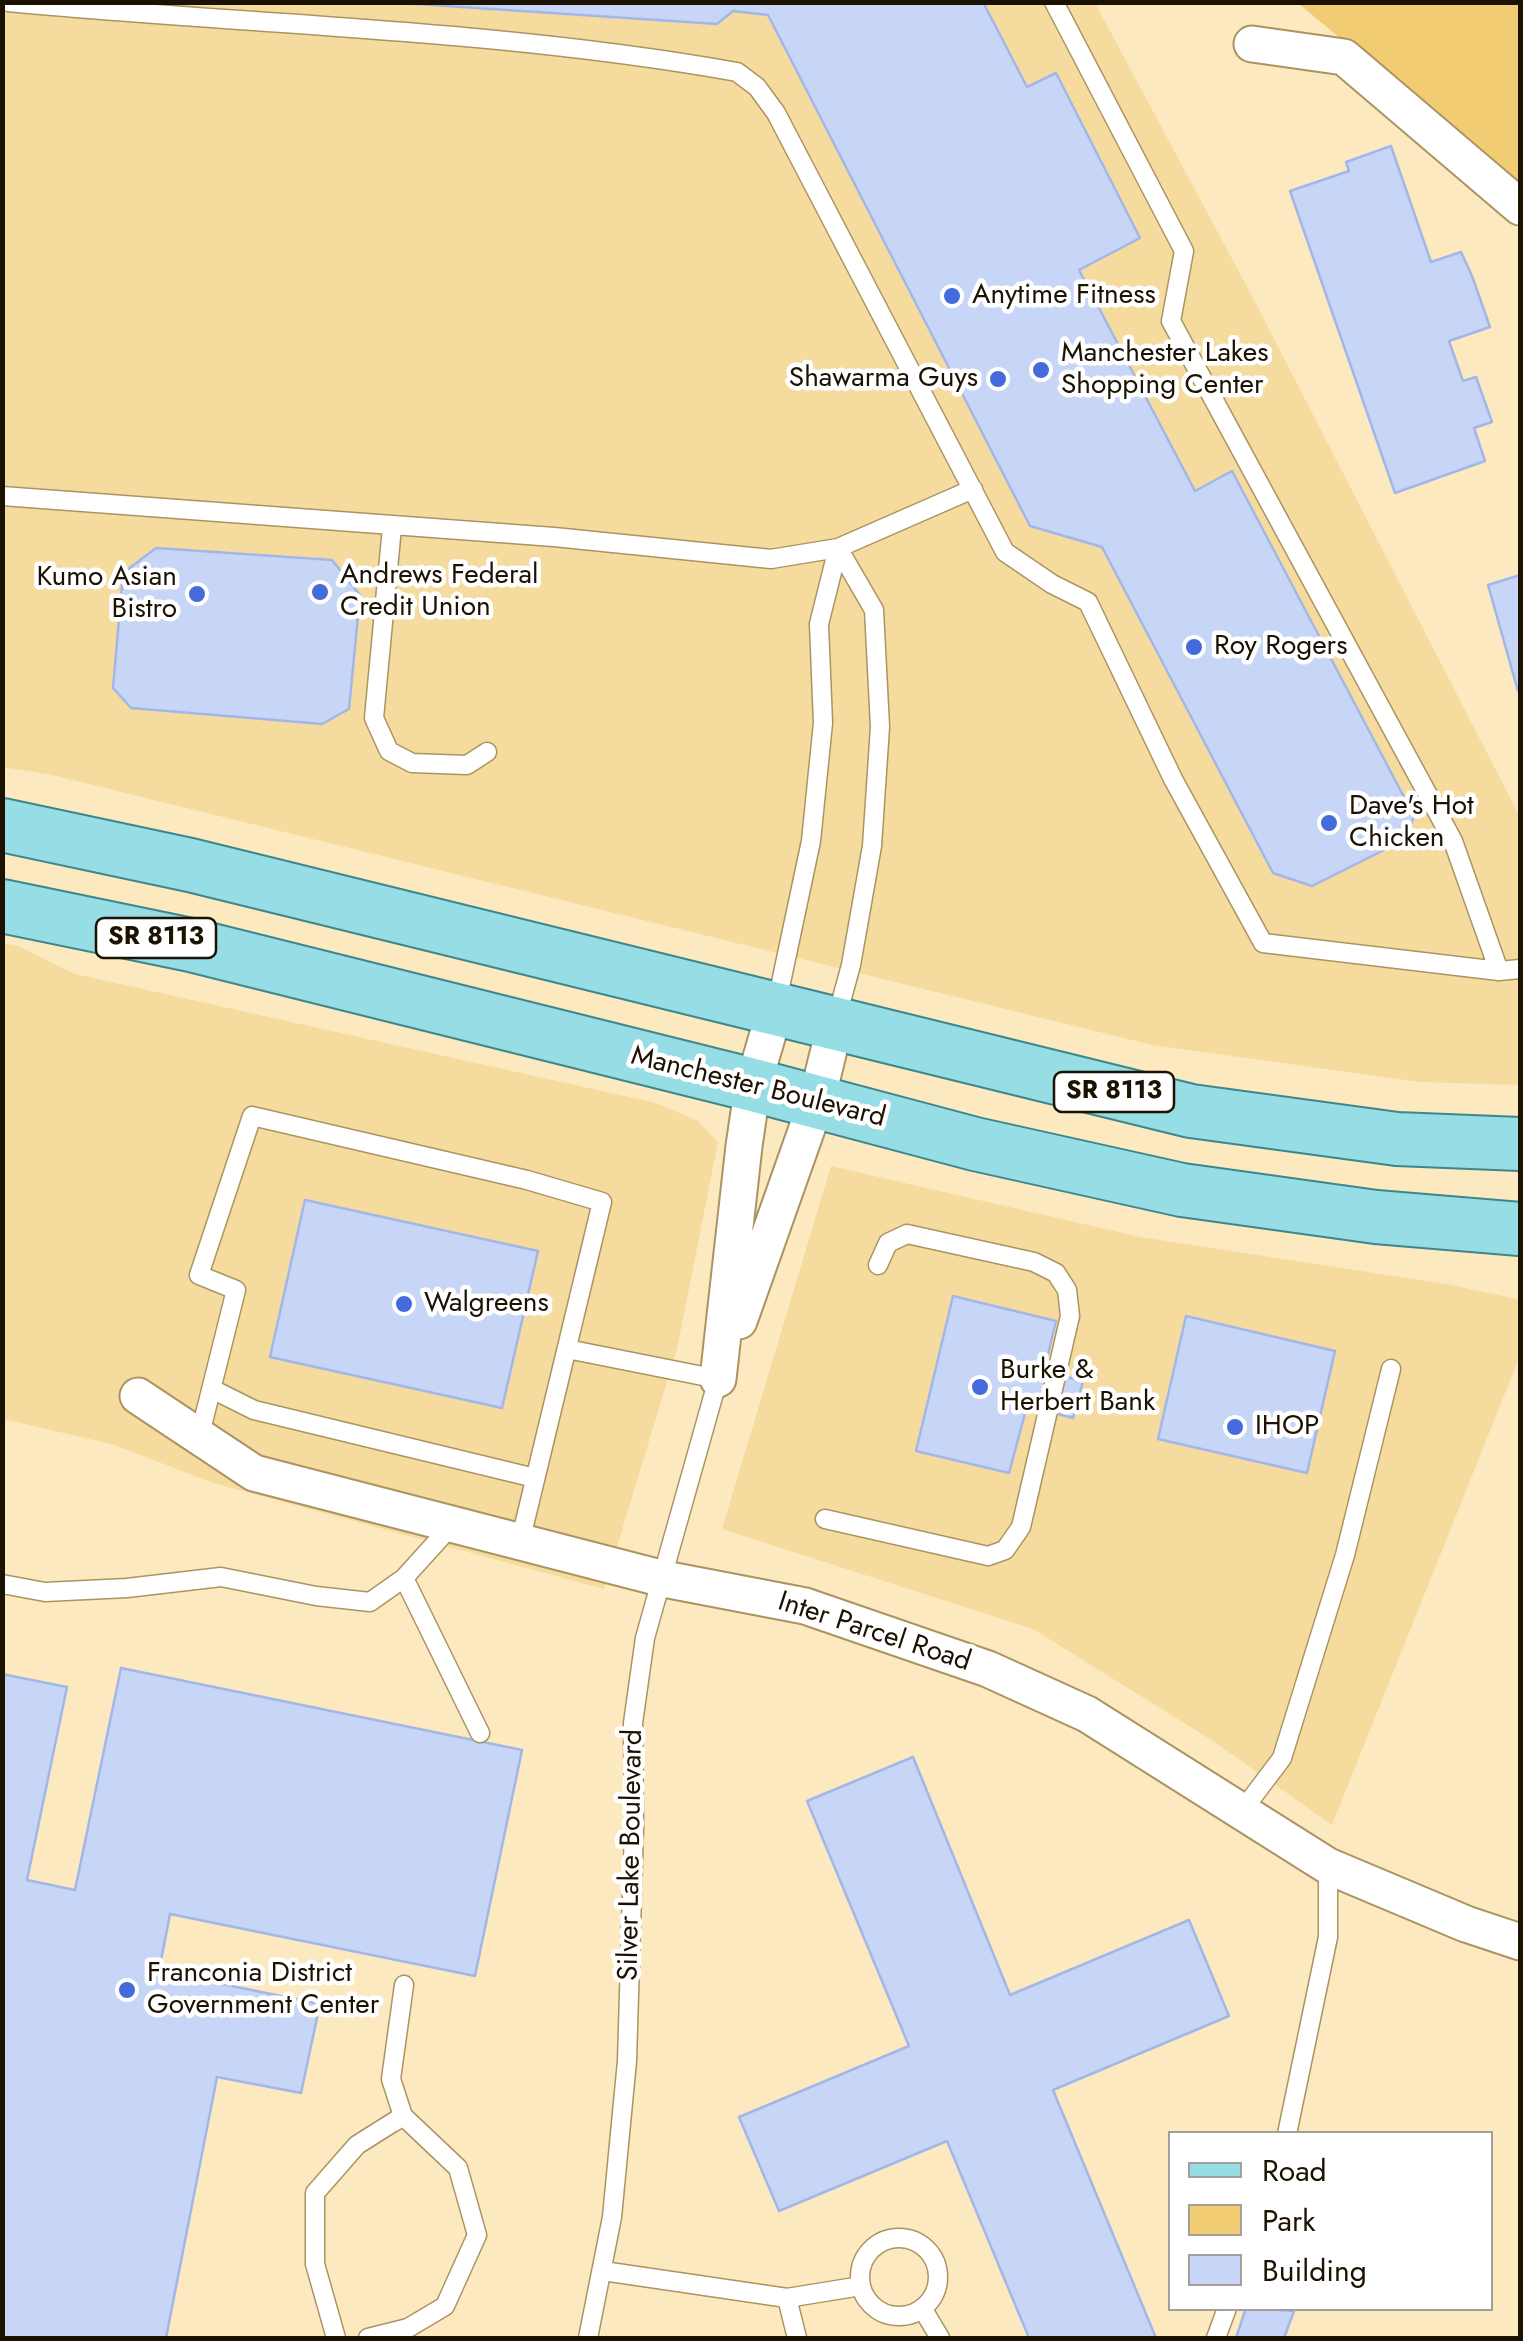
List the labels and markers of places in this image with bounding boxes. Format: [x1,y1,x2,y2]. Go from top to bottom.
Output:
place label: Anytime Fitness [972,279,1156,313]
marker: Anytime Fitness [941,285,963,307]
place label: Manchester Lakes Shopping Center [1061,337,1268,403]
marker: Manchester Lakes Shopping Center [1030,359,1052,381]
place label: Shawarma Guys [789,362,978,396]
marker: Shawarma Guys [987,368,1009,390]
place label: Andrews Federal Credit Union [340,559,539,625]
place label: Kumo Asian Bistro [37,561,177,627]
marker: Andrews Federal Credit Union [309,581,331,603]
marker: Kumo Asian Bistro [186,583,208,605]
place label: Roy Rogers [1214,630,1348,664]
marker: Roy Rogers [1183,636,1205,658]
place label: Dave's Hot Chicken [1349,790,1474,856]
marker: Dave's Hot Chicken [1318,812,1340,834]
place label: Walgreens [424,1287,549,1321]
marker: Walgreens [393,1293,415,1315]
place label: Burke & Herbert Bank [1000,1354,1155,1420]
marker: Burke & Herbert Bank [969,1376,991,1398]
place label: IHOP [1255,1410,1319,1444]
marker: IHOP [1224,1416,1246,1438]
place label: Franconia District Government Center [147,1957,379,2023]
marker: Franconia District Government Center [116,1979,138,2001]

